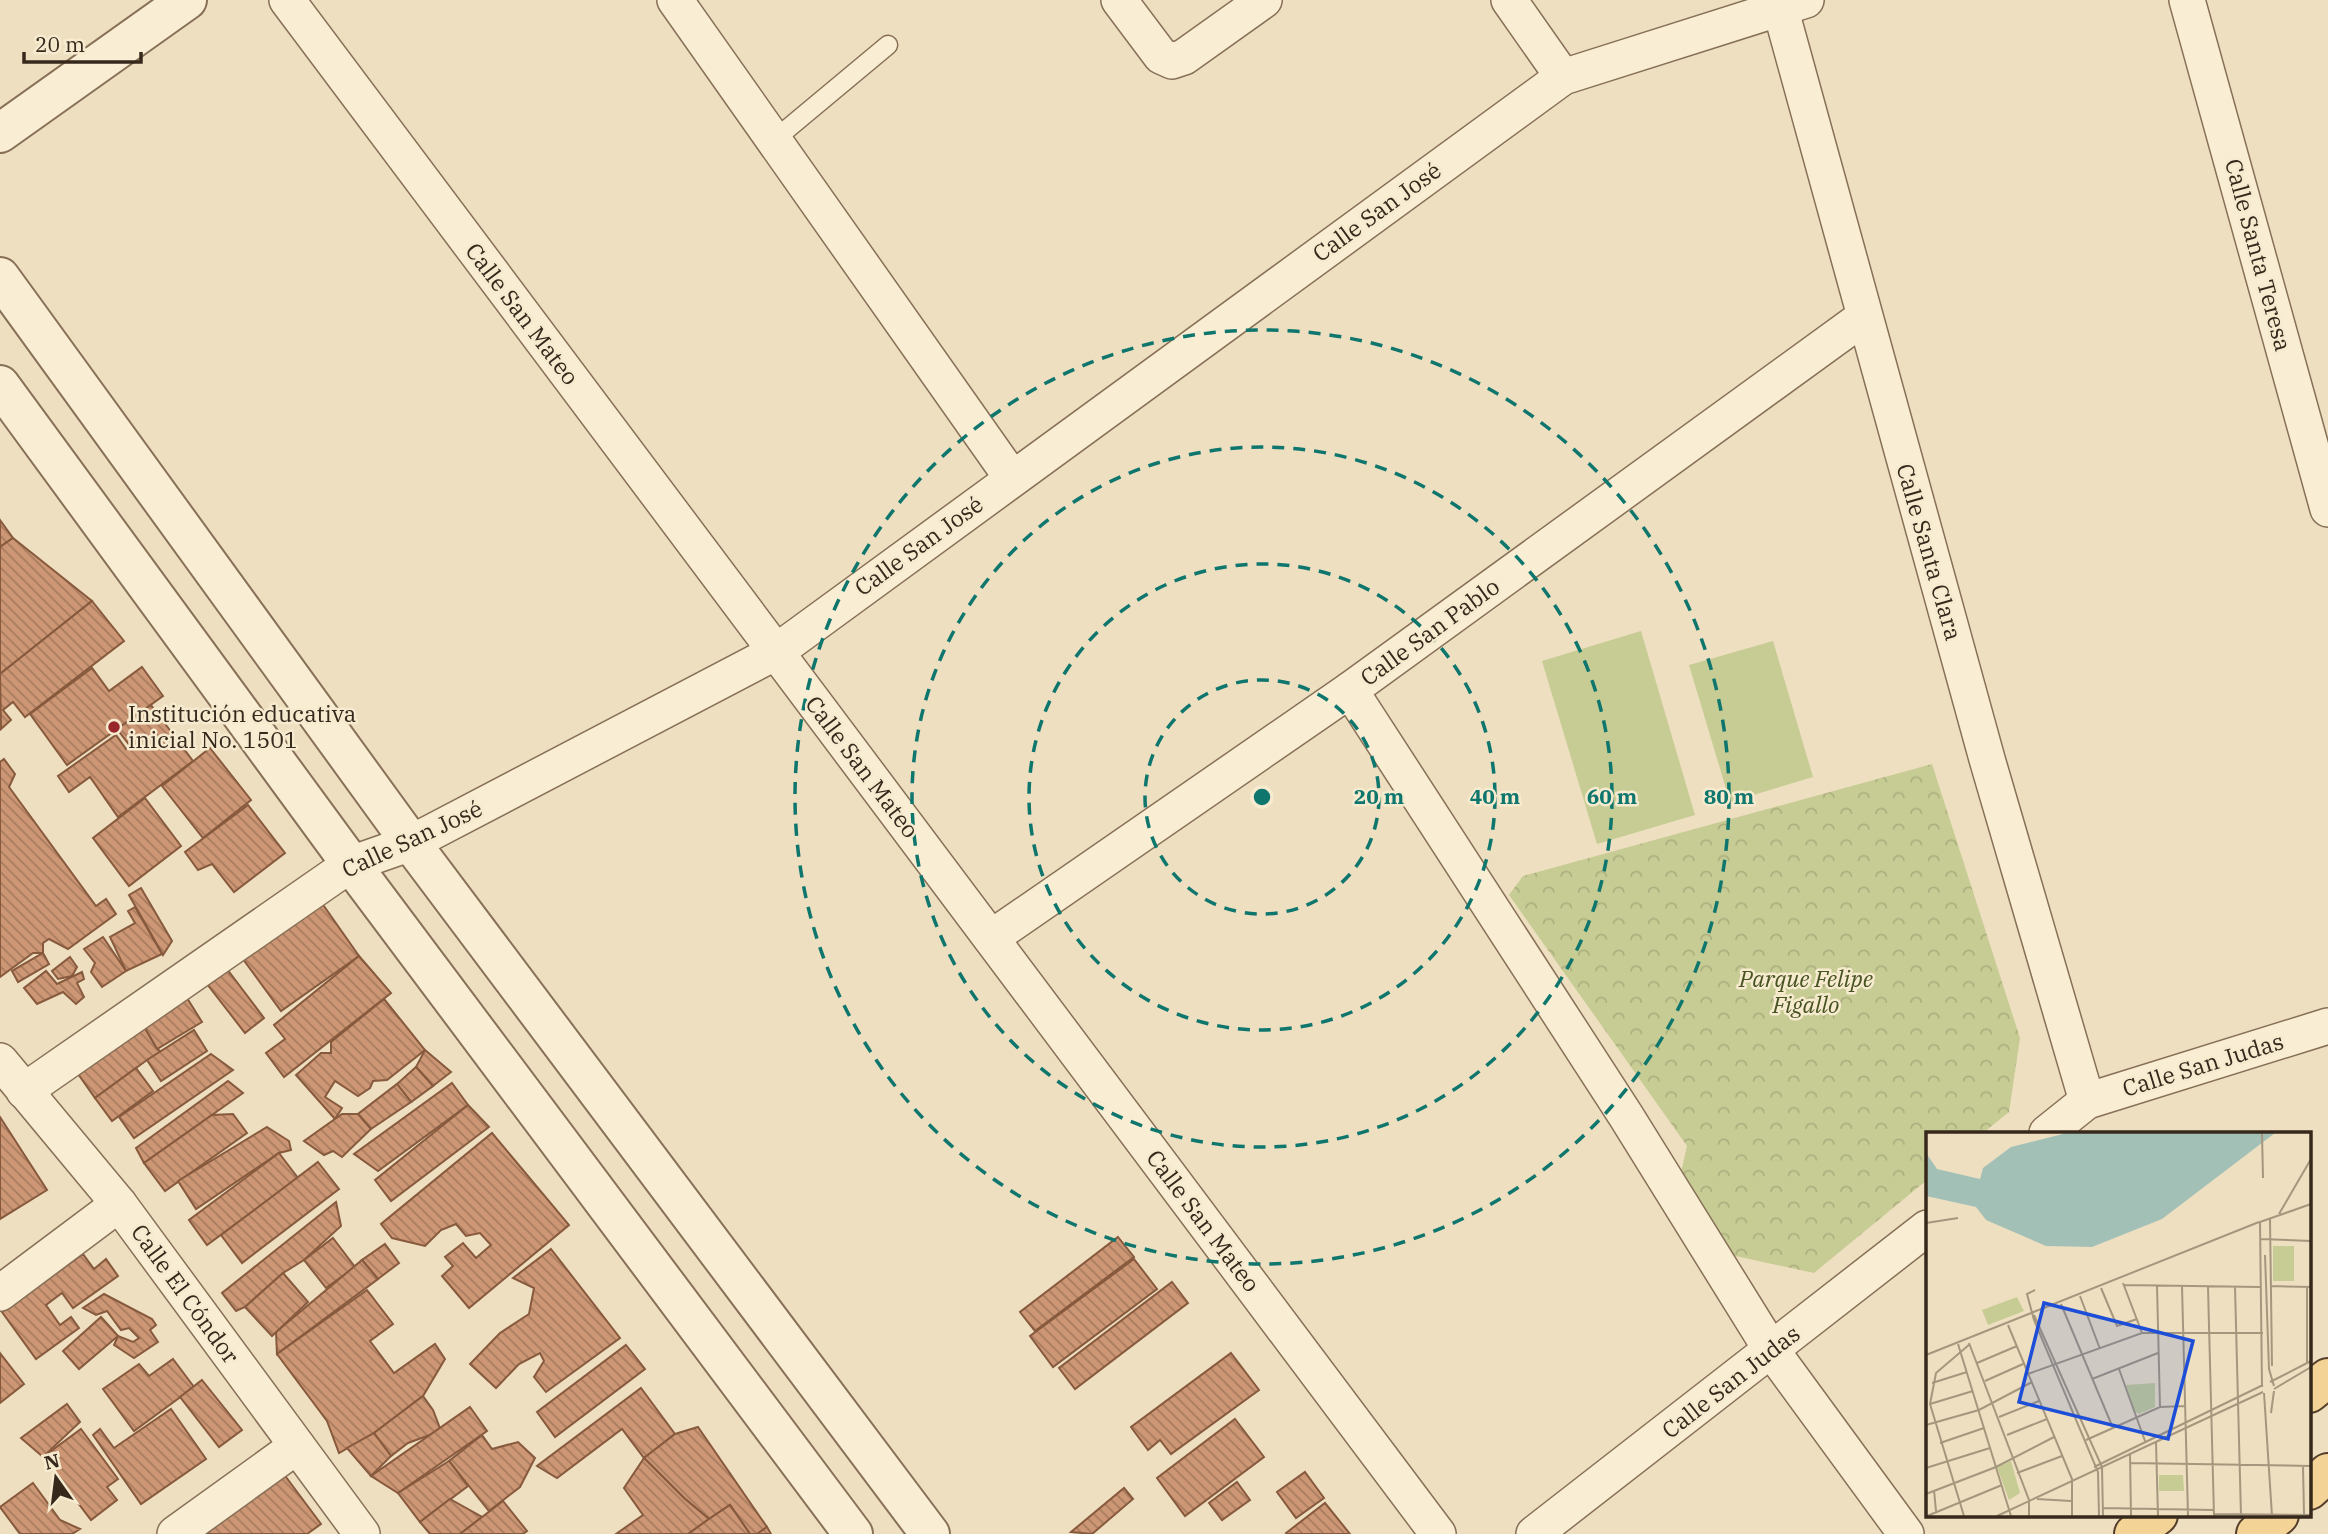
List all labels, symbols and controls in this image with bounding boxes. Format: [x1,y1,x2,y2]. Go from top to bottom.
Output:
scale bar [24,21,142,65]
text: 20 m [35,30,85,58]
street label: Calle San José [1306,154,1447,268]
street label: Calle Santa Teresa [2219,155,2299,354]
street label: Calle San Mateo [459,236,586,391]
street label: Calle Santa Clara [1890,460,1970,644]
street label: Calle San José [848,488,989,602]
street label: Calle San Pablo [1354,571,1505,692]
street label: Calle San Mateo [799,689,926,844]
place label: Institución educativa inicial No. 1501 [128,698,356,754]
marker: Institución educativa inicial No. 1501 [106,719,122,735]
text: 20 m [1354,782,1404,810]
text: 40 m [1470,782,1520,810]
text: 60 m [1587,782,1637,810]
text: 80 m [1704,782,1754,810]
centre of rings [1250,785,1274,809]
street label: Calle San José [337,792,487,884]
park label: Parque Felipe Figallo [1738,963,1873,1019]
street label: Calle San Judas [2118,1025,2287,1103]
inset map [1926,1132,2310,1516]
street label: Calle San Mateo [1140,1143,1267,1298]
street label: Calle El Cóndor [125,1218,247,1369]
street label: Calle San Judas [1655,1318,1806,1445]
north arrow [21,1443,91,1513]
text: N [42,1448,62,1475]

